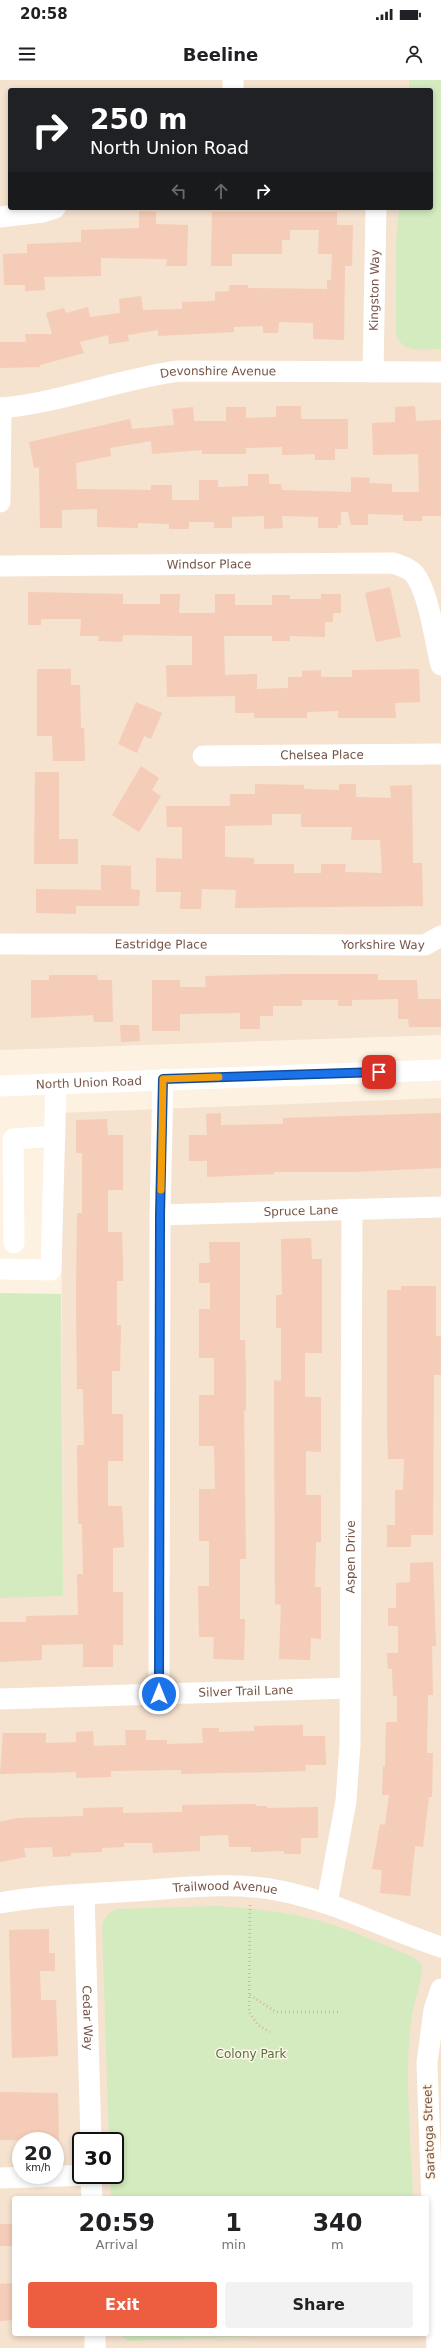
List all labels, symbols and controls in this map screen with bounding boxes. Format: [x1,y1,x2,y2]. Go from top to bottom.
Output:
text: 20:58 [20,5,68,23]
icon: menu [16,43,38,65]
icon: person [403,43,425,65]
text: Beeline [183,44,258,65]
text: 250 m [90,103,187,136]
icon: right [24,104,76,156]
text: North Union Road [90,137,249,158]
icon: left [168,180,190,202]
icon: ahead [210,180,232,202]
icon: right [252,180,274,202]
street label: Kingston Way [367,249,382,331]
street label: Devonshire Avenue [159,364,276,381]
street label: Windsor Place [167,557,251,572]
street label: Chelsea Place [280,748,364,762]
street label: Eastridge Place [115,937,207,951]
street label: Yorkshire Way [340,938,425,952]
pin [362,1055,396,1089]
icon: arrive [368,1061,390,1083]
street label: North Union Road [36,1074,142,1092]
street label: Spruce Lane [263,1203,338,1219]
street label: Aspen Drive [344,1520,358,1593]
position arrow [138,1673,180,1715]
street label: Silver Trail Lane [198,1683,294,1700]
street label: Trailwood Avenue [171,1879,279,1897]
street label: Cedar Way [80,1985,95,2051]
park label: Colony Park [216,2047,286,2061]
street label: Saratoga Street [420,2084,438,2179]
speed limit sign: 30 [72,2132,124,2184]
text: 20 [24,2141,52,2165]
text: km/h [25,2162,51,2173]
text: 20:59 [78,2209,155,2237]
text: 1 [225,2209,242,2237]
text: 340 [312,2209,362,2237]
text: Arrival [96,2237,138,2252]
text: min [221,2237,246,2252]
text: m [331,2237,344,2252]
button: Exit [28,2282,217,2328]
button: Share [225,2282,413,2328]

